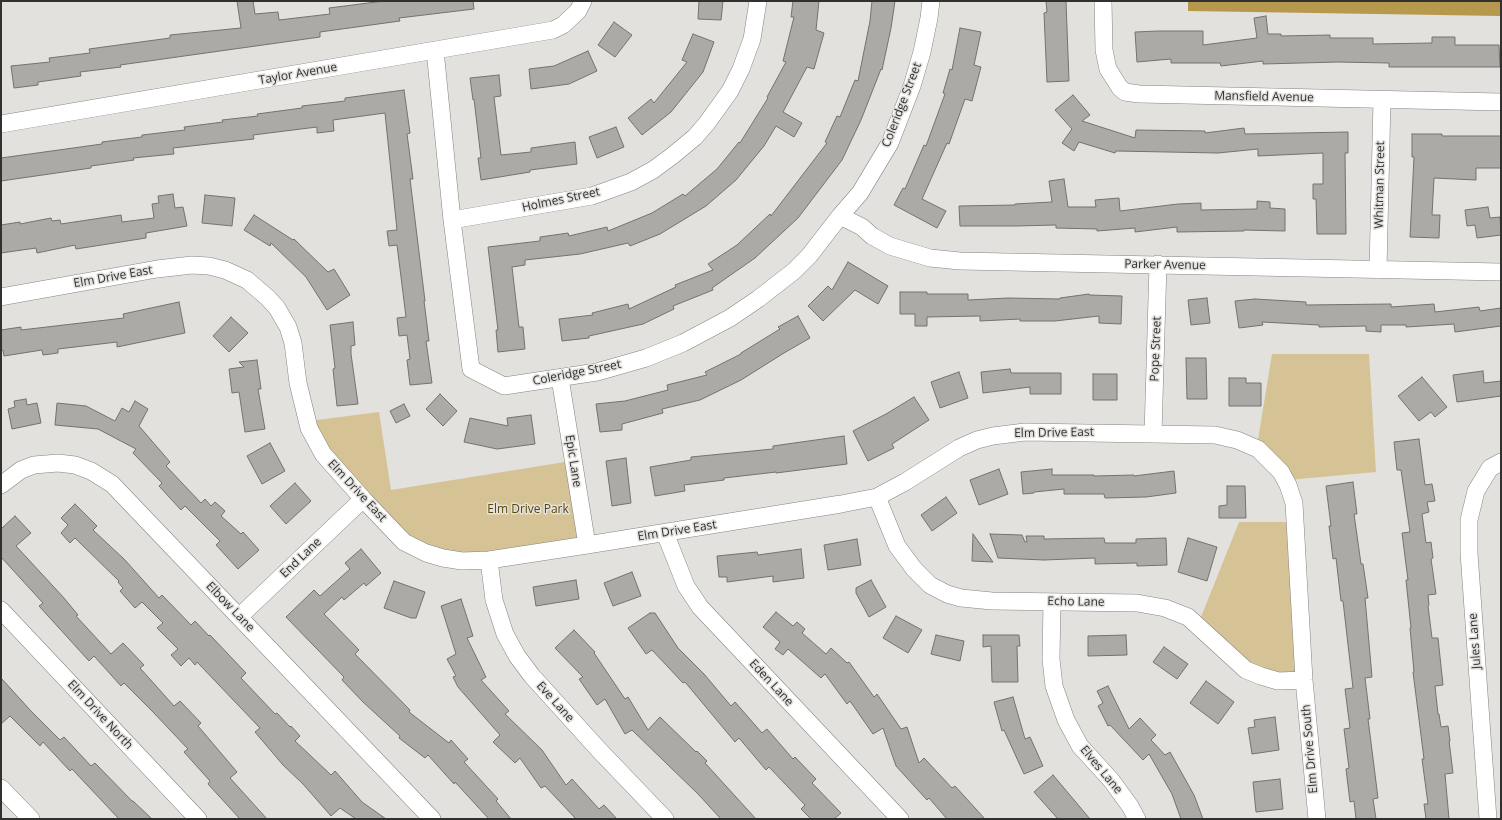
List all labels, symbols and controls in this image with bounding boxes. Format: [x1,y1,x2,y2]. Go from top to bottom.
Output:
street label: Taylor Avenue [258,60,338,88]
street label: Coleridge Street [879,61,925,149]
street label: Mansfield Avenue [1214,89,1314,105]
street label: Whitman Street [1372,141,1388,229]
street label: Holmes Street [521,185,601,215]
street label: Parker Avenue [1124,257,1206,273]
street label: Elm Drive East [72,263,154,291]
street label: Pope Street [1148,316,1164,382]
street label: Coleridge Street [532,357,622,389]
street label: Elm Drive East [1014,425,1094,441]
street label: Epic Lane [562,434,584,488]
street label: Elm Drive East [325,457,389,525]
park label: Elm Drive Park [487,503,569,517]
street label: Elm Drive East [636,518,718,544]
street label: End Lane [277,535,325,581]
street label: Elbow Lane [203,579,257,635]
street label: Echo Lane [1047,594,1105,610]
street label: Jules Lane [1466,612,1484,670]
street label: Eden Lane [746,657,796,709]
street label: Elm Drive North [64,677,136,753]
street label: Eve Lane [533,679,577,725]
street label: Elm Drive South [1299,704,1321,794]
street label: Elves Lane [1077,743,1125,797]

